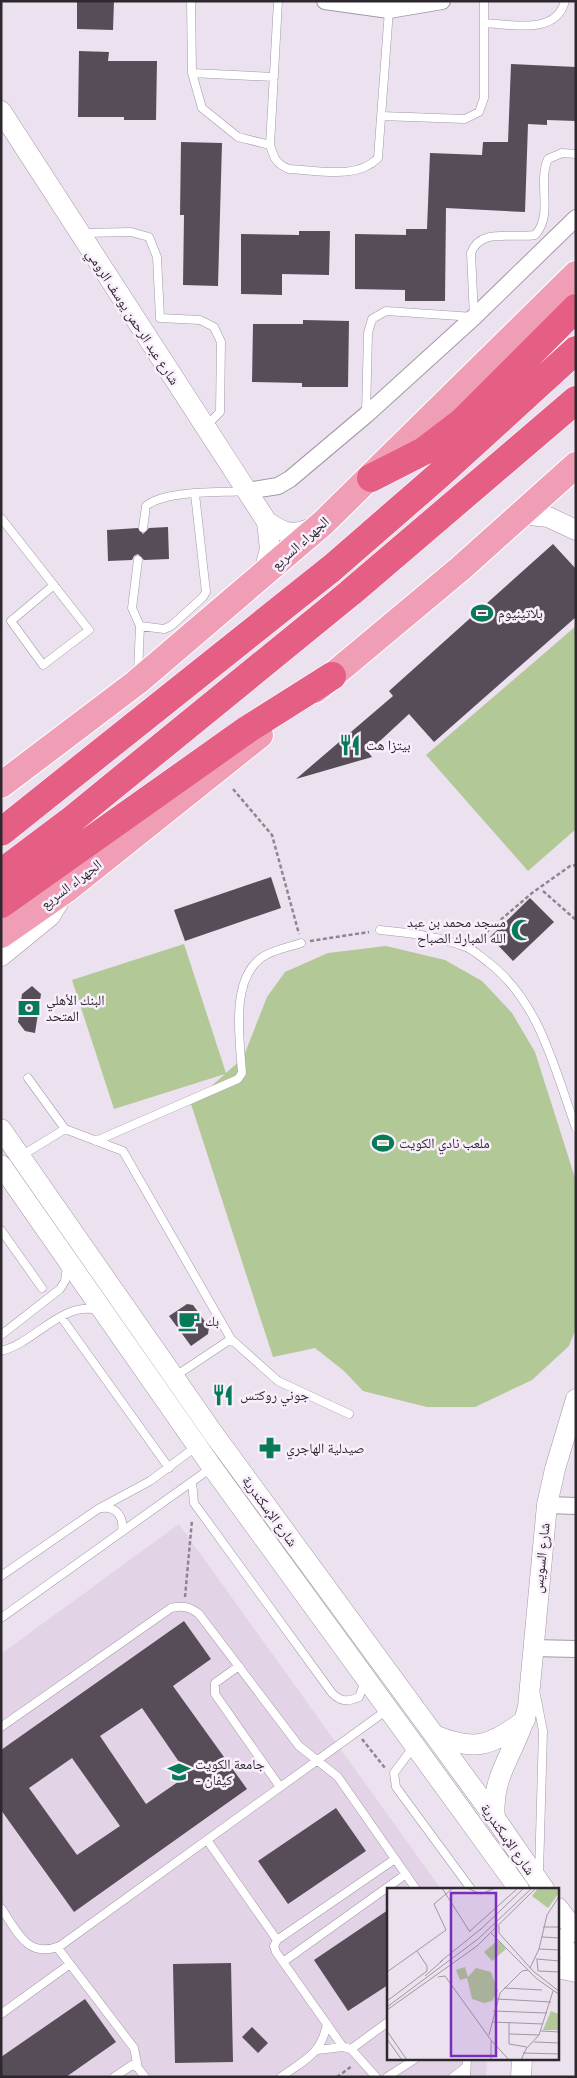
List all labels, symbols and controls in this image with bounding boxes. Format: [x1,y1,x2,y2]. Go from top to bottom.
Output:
street label: شارع عبد الرحمن يوسف الرومي [80,246,184,390]
street label: الجهراء السريع [267,512,333,574]
sports icon: بلاتينيوم [469,600,495,626]
place label: بلاتينيوم [498,604,543,623]
restaurant icon: بيتزا هت [337,732,363,758]
place label: بيتزا هت [366,736,411,754]
street label: الجهراء السريع [37,855,106,914]
place label: مسجد محمد بن عبد الله المبارك الصباح [407,913,506,948]
mosque icon: مسجد محمد بن عبد الله المبارك الصباح [509,917,535,943]
place label: البنك الأهلي المتحد [46,991,105,1024]
bank icon: البنك الأهلي المتحد [16,995,42,1021]
sports icon: ملعب نادي الكويت [370,1130,396,1156]
place label: ملعب نادي الكويت [399,1134,490,1155]
cafe icon: بك [176,1308,202,1334]
place label: بك [205,1312,219,1329]
restaurant icon: جوني روكتس [210,1382,236,1408]
place label: جوني روكتس [240,1386,309,1407]
pharmacy icon: صيدلية الهاجري [257,1435,283,1461]
place label: صيدلية الهاجري [286,1439,365,1460]
street label: شارع الإسكندرية [237,1472,302,1551]
street label: شارع السويس [528,1522,555,1594]
place label: جامعة الكويت - كيفان [195,1755,265,1789]
school or university icon: جامعة الكويت - كيفان [166,1759,192,1785]
street label: شارع الإسكندرية [476,1800,539,1879]
inset map [387,1888,560,2060]

